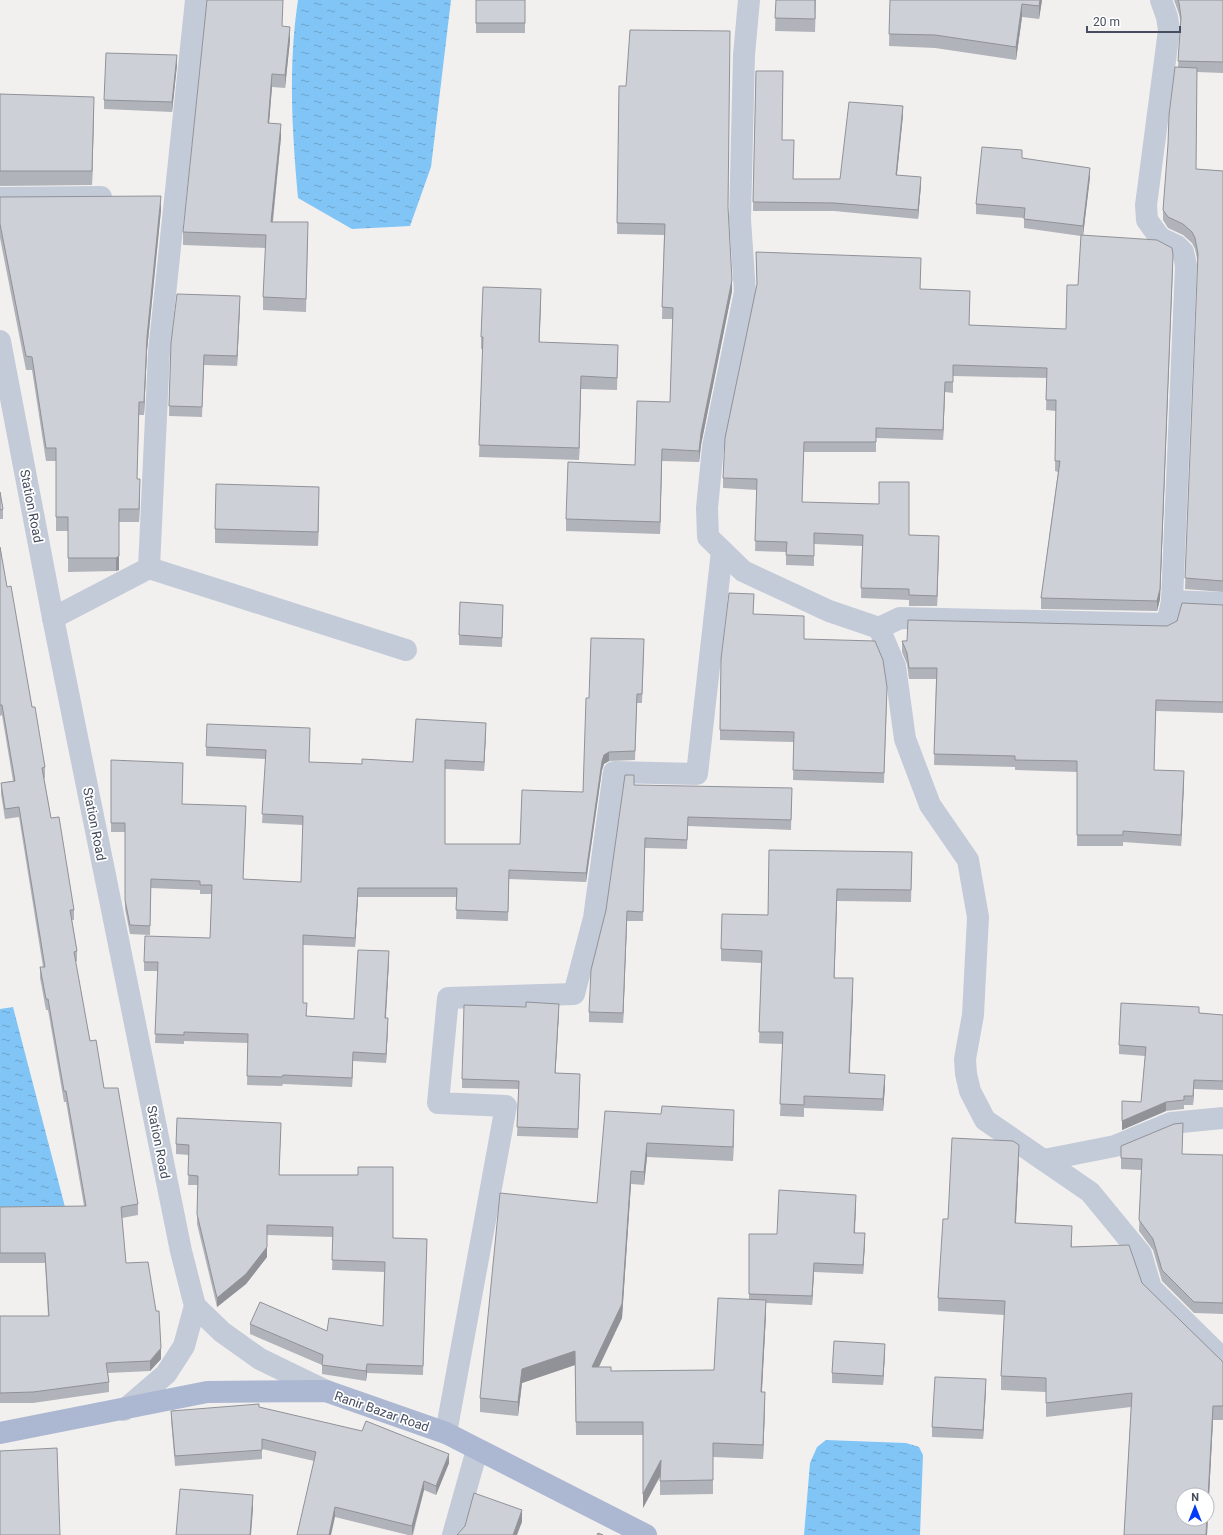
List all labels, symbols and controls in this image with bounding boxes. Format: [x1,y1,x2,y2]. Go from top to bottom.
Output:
scale bar [1087,8,1180,34]
text: 20 m [1093,15,1120,29]
street label: Station Road [17,468,46,544]
street label: Station Road [80,786,109,862]
street label: Station Road [144,1104,173,1180]
street label: Ranir Bazar Road [332,1388,431,1435]
north arrow [1175,1487,1215,1527]
text: N [1191,1491,1199,1504]

